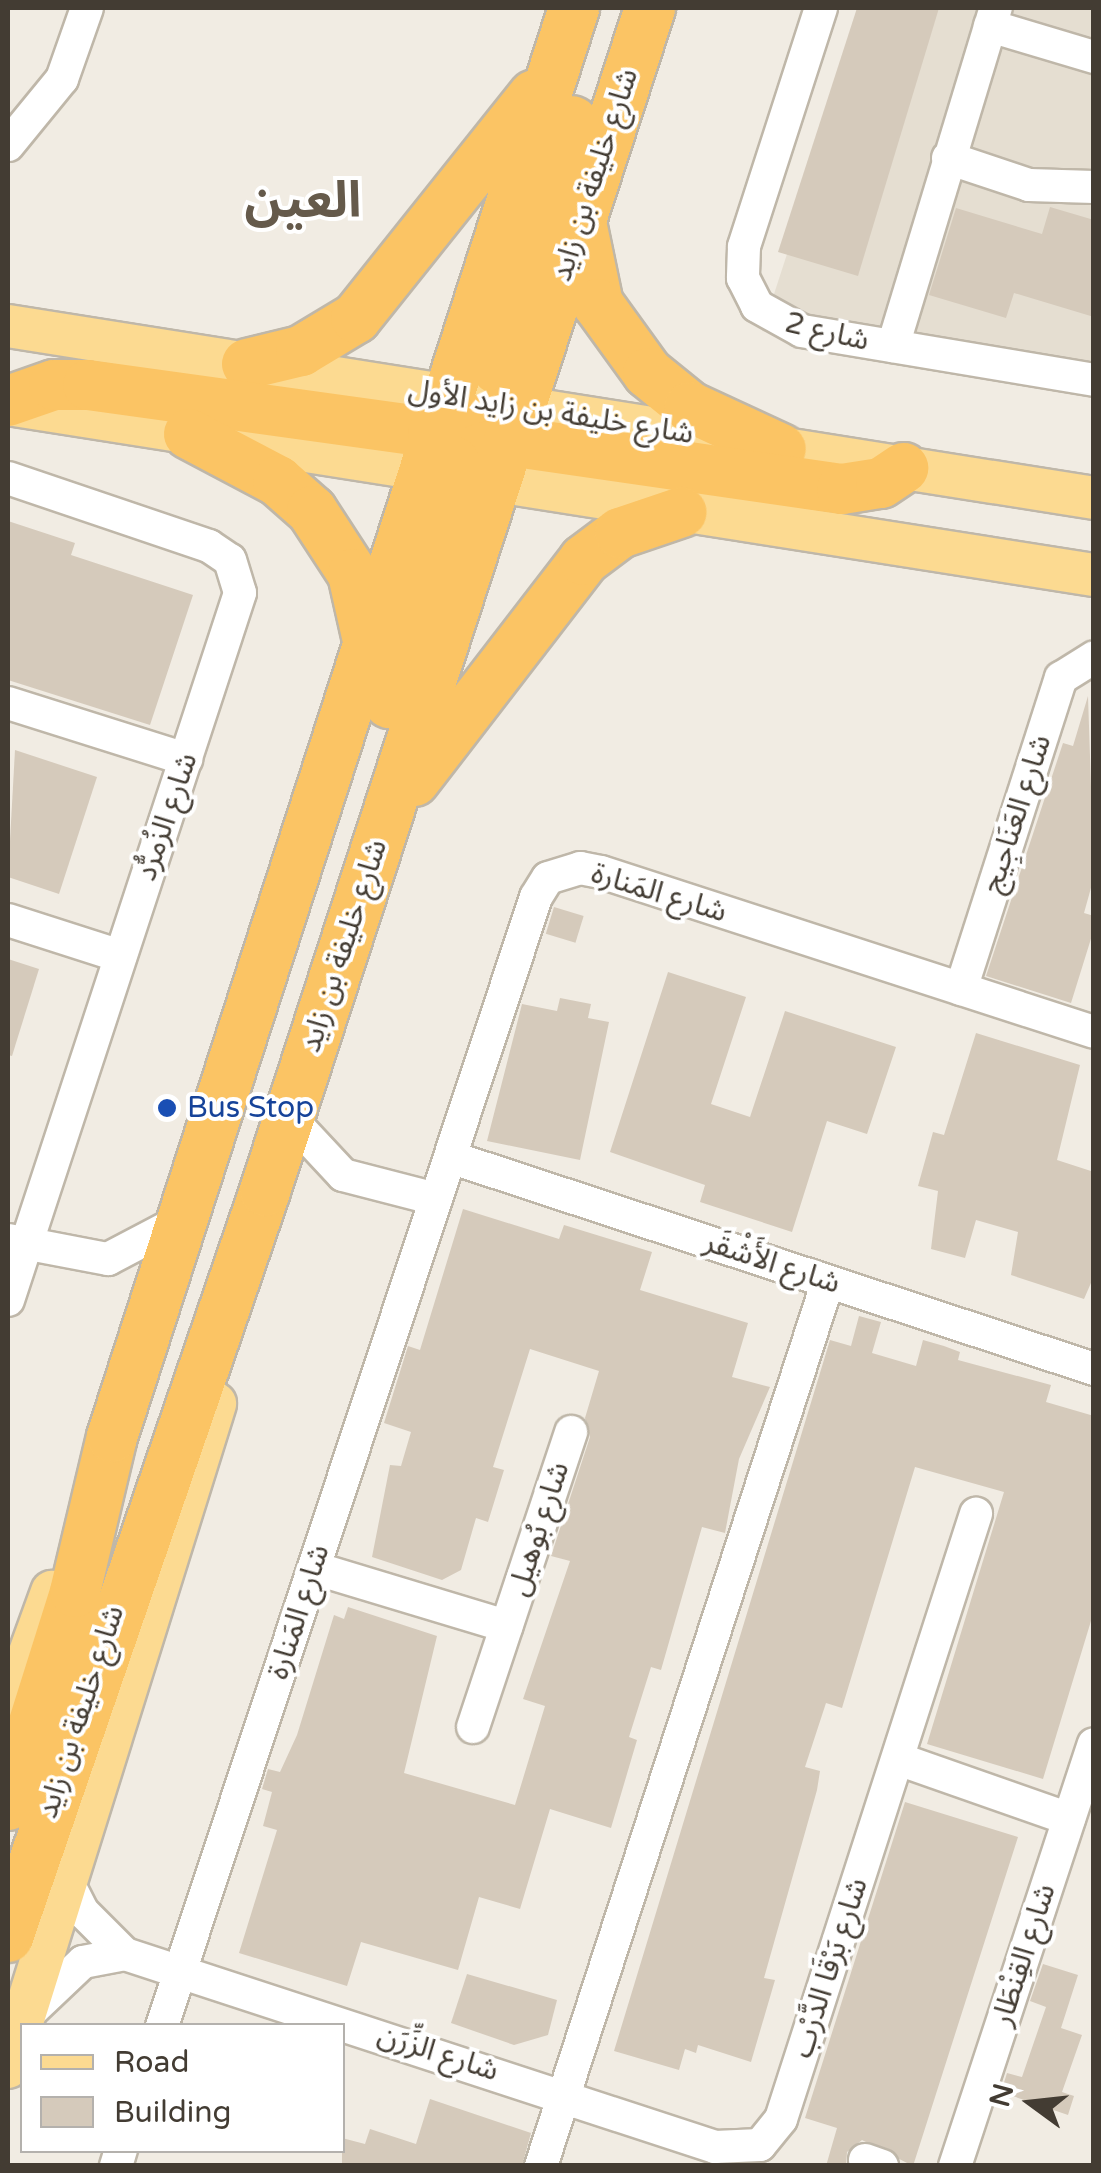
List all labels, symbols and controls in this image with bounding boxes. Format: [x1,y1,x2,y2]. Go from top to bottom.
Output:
street label: شارع خليفة بن زايد [544,64,646,286]
district label: العين [245,172,361,232]
street label: شارع 2 [781,305,873,359]
street label: شارع خليفة بن زايد الأول [406,372,696,452]
street label: شارع العَنَاجِيج [975,730,1059,898]
street label: شارع الزُمرُّد [128,748,206,886]
street label: شارع خليفة بن زايد [293,835,395,1057]
street label: شارع المَنارة [587,855,731,931]
place label: Bus Stop [187,1090,314,1126]
marker: Bus Stop [156,1097,178,1119]
street label: شارع الأَشْقَر [699,1224,845,1302]
street label: شارع بُوهيل [500,1457,578,1601]
street label: شارع المَنارة [260,1540,338,1684]
street label: شارع خليفة بن زايد [30,1601,132,1823]
street label: شارع بَرْقَا الدَّرْب [784,1874,876,2062]
street label: شارع القِنْطَار [984,1879,1064,2031]
street label: شارع الزِّرَن [373,2017,503,2089]
legend [20,2023,345,2153]
text: Road [114,2044,189,2081]
north arrow [981,2053,1081,2153]
text: N [983,2080,1021,2111]
text: Building [114,2094,231,2131]

